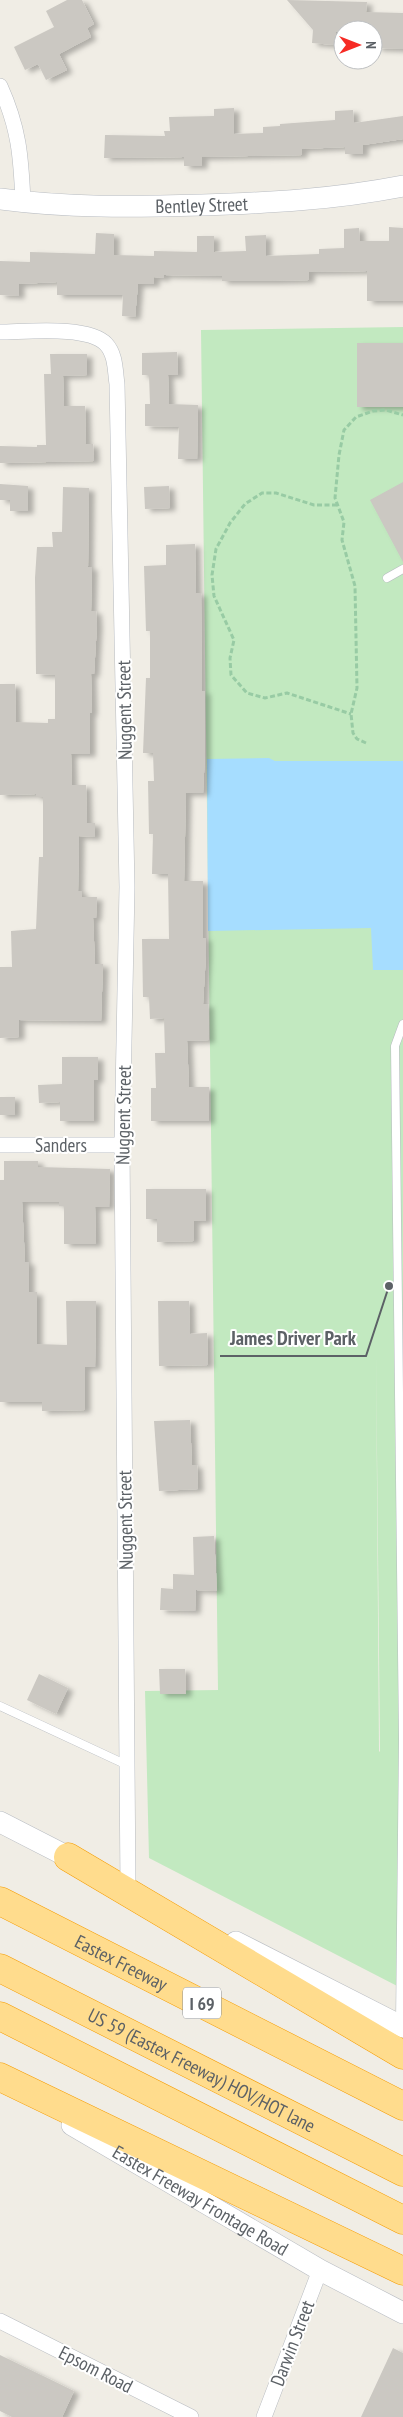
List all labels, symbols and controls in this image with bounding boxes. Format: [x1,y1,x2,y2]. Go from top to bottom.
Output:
north arrow [333,20,383,70]
text: N [362,41,380,49]
street label: Bentley Street [155,191,249,218]
street label: Nuggent Street [111,659,137,760]
street label: Nuggent Street [110,1064,136,1165]
street label: Sanders [35,1133,87,1157]
callout: James Driver Park [220,1321,366,1356]
text: James Driver Park [229,1325,357,1351]
street label: Nuggent Street [112,1469,138,1570]
street label: Eastex Freeway [71,1929,172,1997]
road number: I 69 [183,1988,221,2019]
street label: US 59 (Eastex Freeway) HOV/HOT lane [84,2003,319,2138]
street label: Eastex Freeway Frontage Road [109,2140,293,2261]
street label: Darwin Street [265,2296,320,2389]
street label: Epsom Road [55,2340,137,2398]

